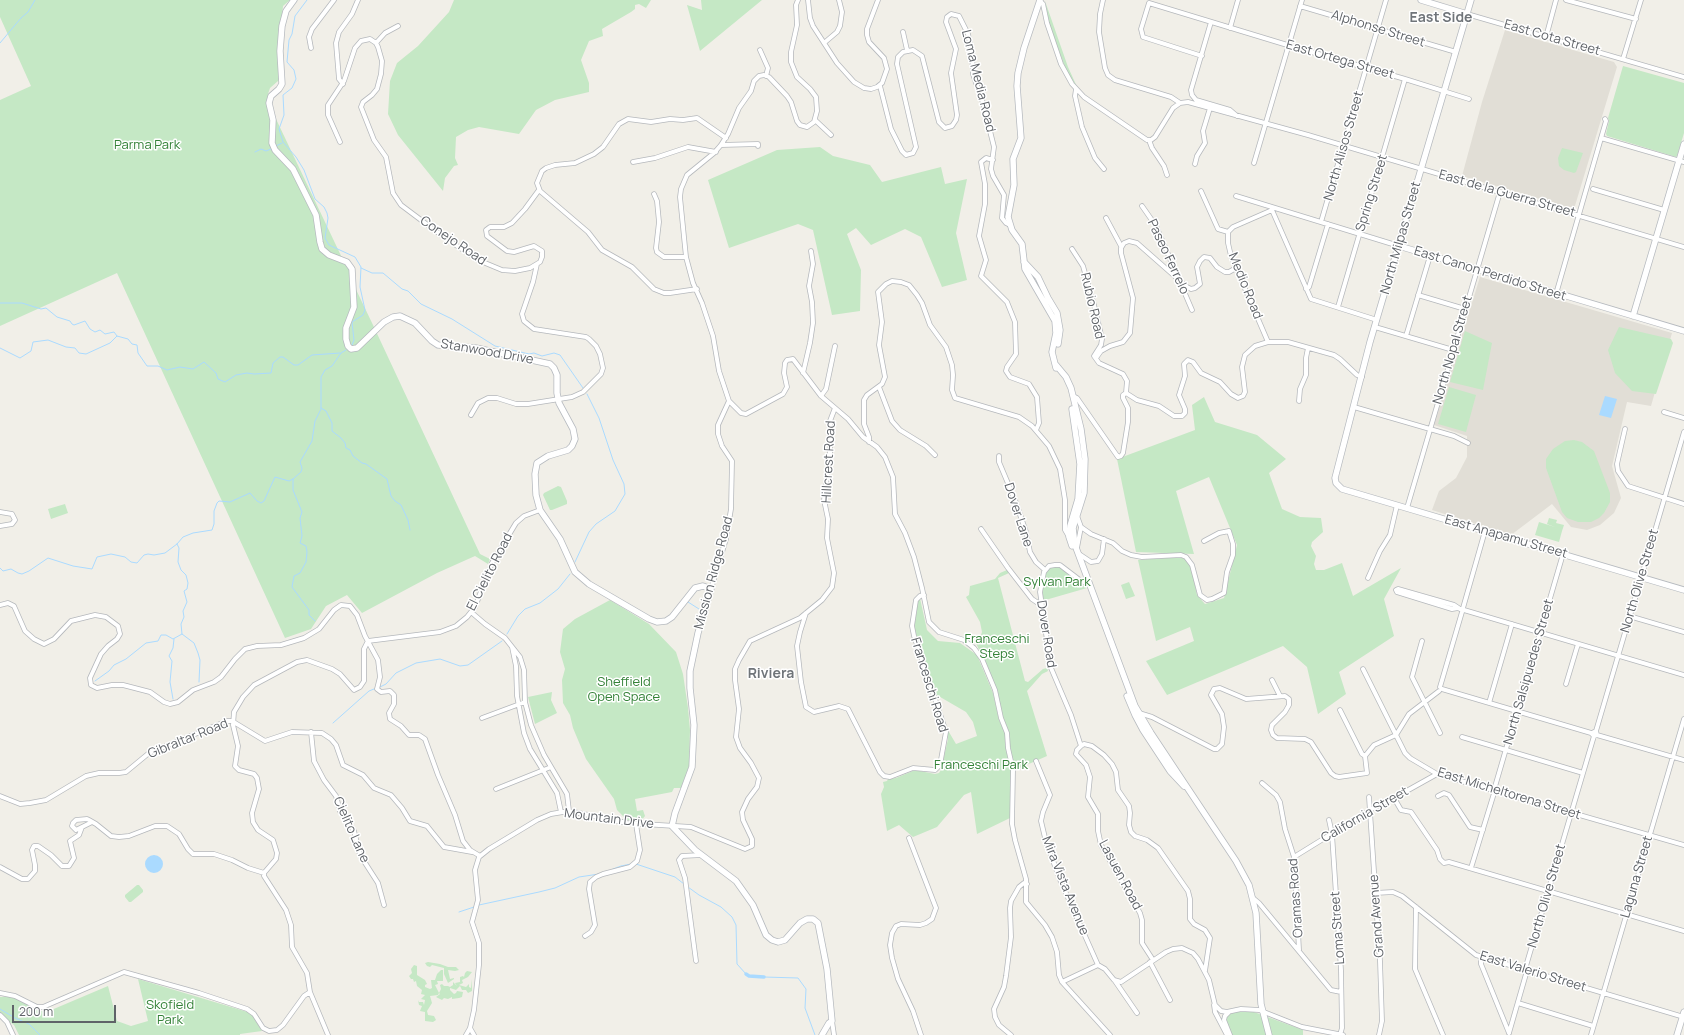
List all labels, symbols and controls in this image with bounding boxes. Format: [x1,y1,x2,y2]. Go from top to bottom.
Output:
street label: Alphonse Street [1329,7,1427,51]
district label: East Side [1410,10,1472,26]
street label: East Cota Street [1502,17,1602,59]
street label: Loma Media Road [958,28,998,134]
street label: East Ortega Street [1284,37,1396,83]
street label: North Alisos Street [1321,89,1367,203]
park label: Parma Park [114,137,180,153]
street label: Spring Street [1353,153,1391,233]
street label: East de la Guerra Street [1437,167,1577,221]
street label: North Milpas Street [1377,180,1425,296]
street label: Conejo Road [417,213,489,269]
street label: Paseo Ferrelo [1144,217,1192,297]
street label: East Canon Perdido Street [1412,243,1568,305]
street label: Medio Road [1225,250,1265,322]
street label: Rubio Road [1077,271,1107,341]
street label: North Nopal Street [1430,294,1476,406]
street label: Stanwood Drive [439,336,535,368]
street label: Hillcrest Road [819,420,839,504]
street label: Dover Lane [1000,481,1036,549]
street label: East Anapamu Street [1443,512,1569,562]
street label: Mission Ridge Road [691,515,737,631]
street label: North Olive Street [1618,527,1662,635]
street label: El Cielito Road [464,531,516,613]
park label: Sylvan Park [1023,574,1091,590]
street label: North Salsipuedes Street [1501,597,1557,747]
street label: Dover Road [1033,599,1059,669]
park label: Franceschi Steps [964,631,1030,662]
street label: Franceschi Road [907,636,951,734]
district label: Riviera [748,666,794,682]
park label: Sheffield Open Space [588,674,660,705]
street label: Gibraltar Road [146,716,230,762]
park label: Franceschi Park [934,757,1028,773]
street label: East Micheltorena Street [1435,765,1583,823]
street label: California Street [1319,784,1411,846]
street label: Cielito Lane [330,795,372,865]
street label: Mountain Drive [563,806,655,832]
street label: Mira Vista Avenue [1038,834,1092,938]
street label: Laguna Street [1618,834,1656,920]
street label: Lasuen Road [1095,837,1145,913]
street label: North Olive Street [1525,842,1569,950]
street label: Oramas Road [1285,858,1307,938]
street label: Grand Avenue [1366,874,1388,958]
street label: Loma Street [1328,891,1348,965]
street label: East Valerio Street [1478,948,1588,996]
scale bar [14,997,118,1023]
park label: Skofield Park [146,997,194,1028]
text: 200 m [19,1003,53,1020]

